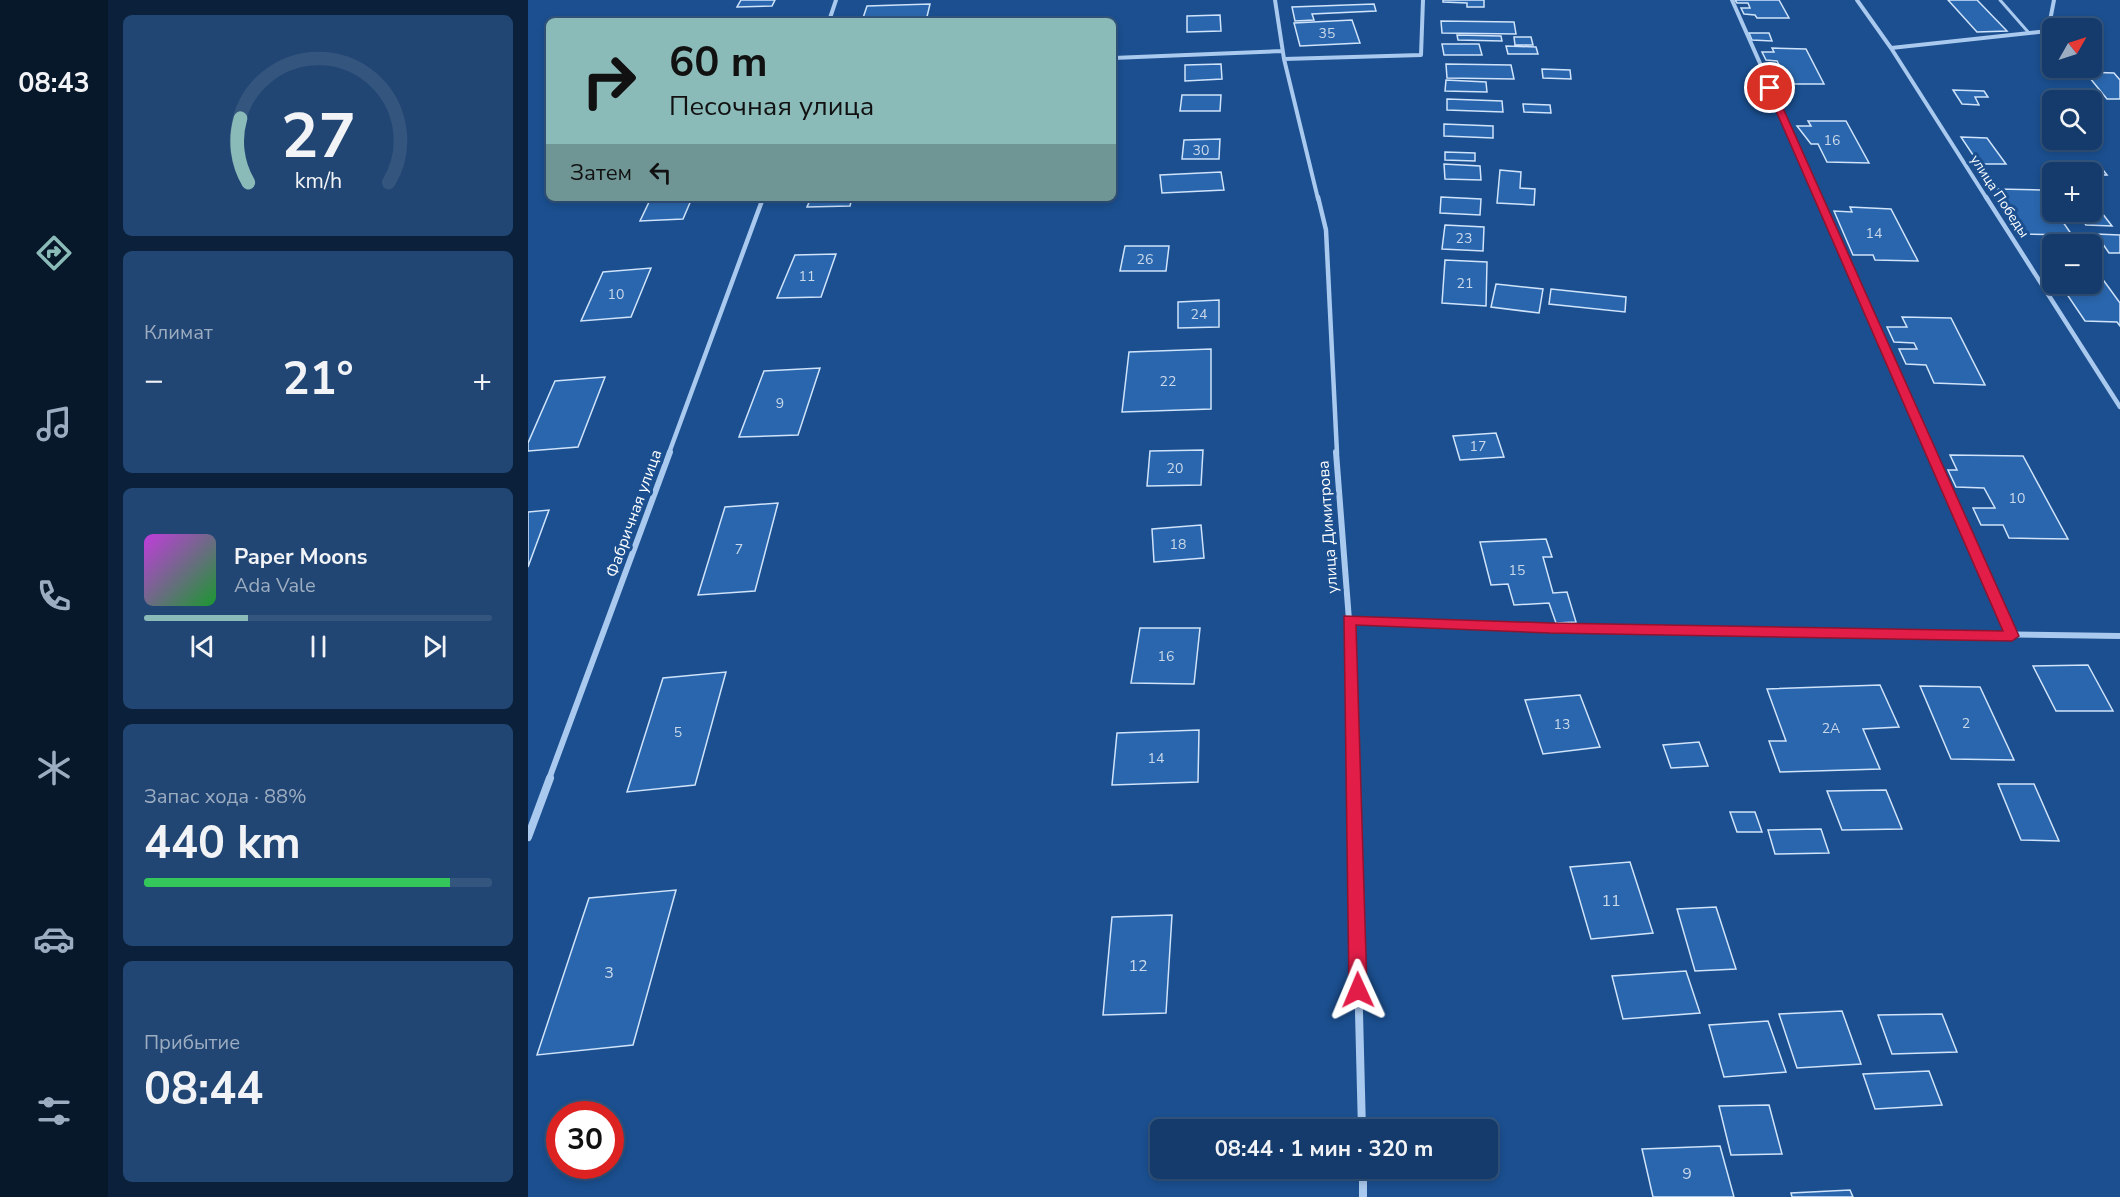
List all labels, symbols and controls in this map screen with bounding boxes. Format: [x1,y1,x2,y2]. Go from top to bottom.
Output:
north arrow [2042,18,2102,78]
map controls [2042,18,2102,294]
house number: 35 [1319,24,1335,43]
text: 60 m [669,34,768,91]
icon: right [570,42,648,120]
pin [1744,62,1795,113]
text: 08:43 [18,65,90,102]
icon: arrive [1753,71,1786,104]
text: Песочная улица [669,88,874,125]
button: search [2042,90,2102,150]
text: 27 [281,94,355,179]
house number: 16 [1824,131,1840,150]
house number: 30 [1193,141,1209,160]
street label: улица Победы [1966,151,2033,241]
icon: left [644,156,677,189]
text: Затем [570,158,632,188]
button: + [2042,162,2102,222]
text: km/h [294,166,342,196]
house number: 14 [1866,224,1882,243]
house number: 23 [1456,229,1472,248]
icon: directions [33,232,75,274]
button: − [2042,234,2102,294]
house number: 26 [1137,250,1153,269]
house number: 11 [799,267,815,286]
house number: 21 [1457,274,1473,293]
house number: 10 [608,285,624,304]
house number: 24 [1191,305,1207,324]
text: Климат [144,319,213,346]
text: 21° [282,349,354,410]
text: − [144,358,164,403]
text: + [472,358,492,403]
house number: 22 [1160,372,1176,391]
house number: 9 [776,394,784,413]
icon: music [33,403,75,445]
house number: 17 [1470,437,1486,456]
street label: Фабричная улица [601,447,667,580]
house number: 20 [1167,459,1183,478]
street label: улица Димитрова [1312,460,1344,594]
house number: 10 [2009,489,2025,508]
house number: 18 [1170,535,1186,554]
house number: 7 [735,540,743,559]
text: Paper Moons [234,542,368,572]
house number: 15 [1509,561,1525,580]
text: Ada Vale [234,572,316,599]
icon: phone [33,575,75,617]
icon: previous [186,630,219,663]
icon: pause [302,630,335,663]
icon: next [418,630,451,663]
house number: 16 [1158,647,1174,666]
house number: 2 [1962,714,1970,733]
house number: 13 [1554,715,1570,734]
house number: 2А [1822,719,1840,738]
house number: 5 [674,723,682,742]
icon: climate [33,747,75,789]
house number: 14 [1148,749,1164,768]
text: Запас хода · 88% [144,783,307,810]
text: 440 km [144,813,301,874]
house number: 11 [1601,890,1621,912]
icon: car [33,918,75,960]
house number: 12 [1128,955,1148,977]
position arrow [1326,958,1390,1022]
house number: 3 [604,962,614,984]
text: Прибытие [144,1029,240,1056]
text: 08:44 [144,1059,263,1120]
icon: filters [33,1090,75,1132]
speed limit sign: 30 [546,1101,624,1179]
text: 08:44 · 1 мин · 320 m [1215,1134,1433,1164]
house number: 9 [1682,1163,1692,1185]

